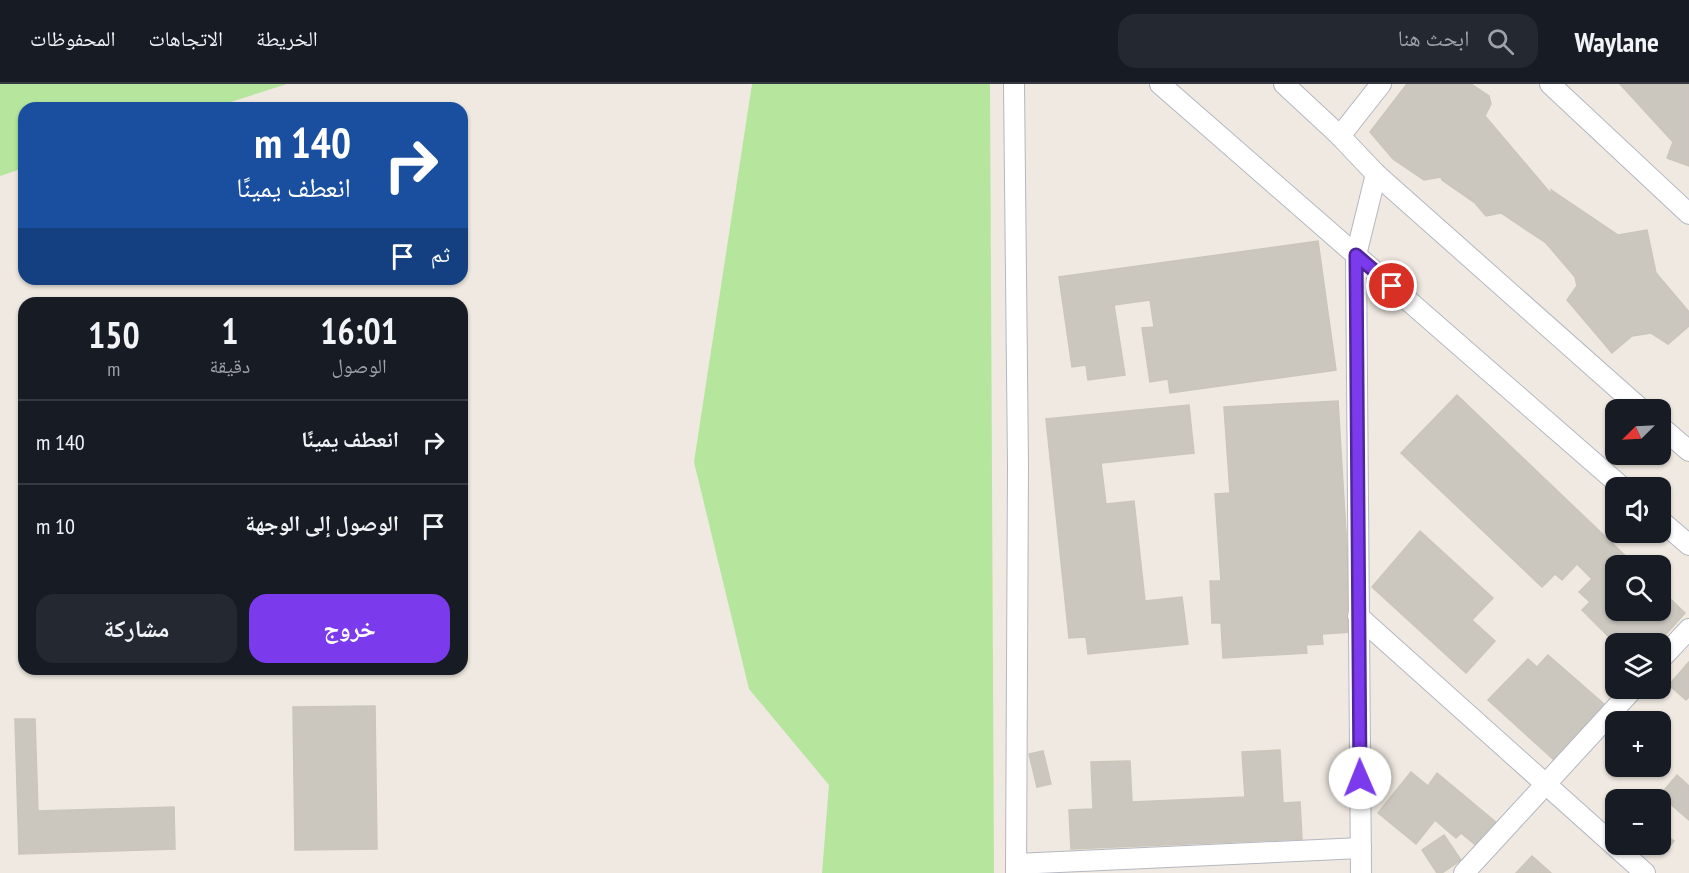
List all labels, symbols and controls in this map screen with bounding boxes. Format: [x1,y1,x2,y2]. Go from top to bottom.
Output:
search box [1118,14,1538,68]
text: Waylane [1574,23,1659,60]
text: ابحث هنا [1398,24,1469,52]
text: المحفوظات [30,25,115,52]
text: الاتجاهات [148,25,223,52]
text: الخريطة [256,25,318,52]
icon: search [1484,25,1517,58]
text: 140 m [254,115,351,170]
icon: right [372,126,450,204]
text: انعطف يمينًا [236,170,351,204]
icon: arrive [386,240,419,273]
text: ثم [431,240,450,268]
pin [1366,260,1417,311]
icon: arrive [1375,269,1408,302]
text: 1 [221,307,238,354]
text: 16:01 [320,307,398,354]
text: 150 [88,311,140,358]
text: دقيقة [210,353,250,379]
text: الوصول [331,353,387,379]
text: m [107,356,120,382]
north arrow [1605,399,1671,465]
map controls [1605,399,1671,855]
text: انعطف يمينًا [301,425,399,453]
icon: right [417,426,450,459]
text: 140 m [36,428,85,456]
button: sound [1605,477,1671,543]
text: الوصول إلى الوجهة [245,509,399,537]
icon: arrive [417,510,450,543]
text: 10 m [36,512,75,540]
button: search [1605,555,1671,621]
button: مشاركة [36,594,237,663]
button: خروج [249,594,450,663]
button: layers [1605,633,1671,699]
button: + [1605,711,1671,777]
position arrow [1328,746,1392,810]
button: − [1605,789,1671,855]

